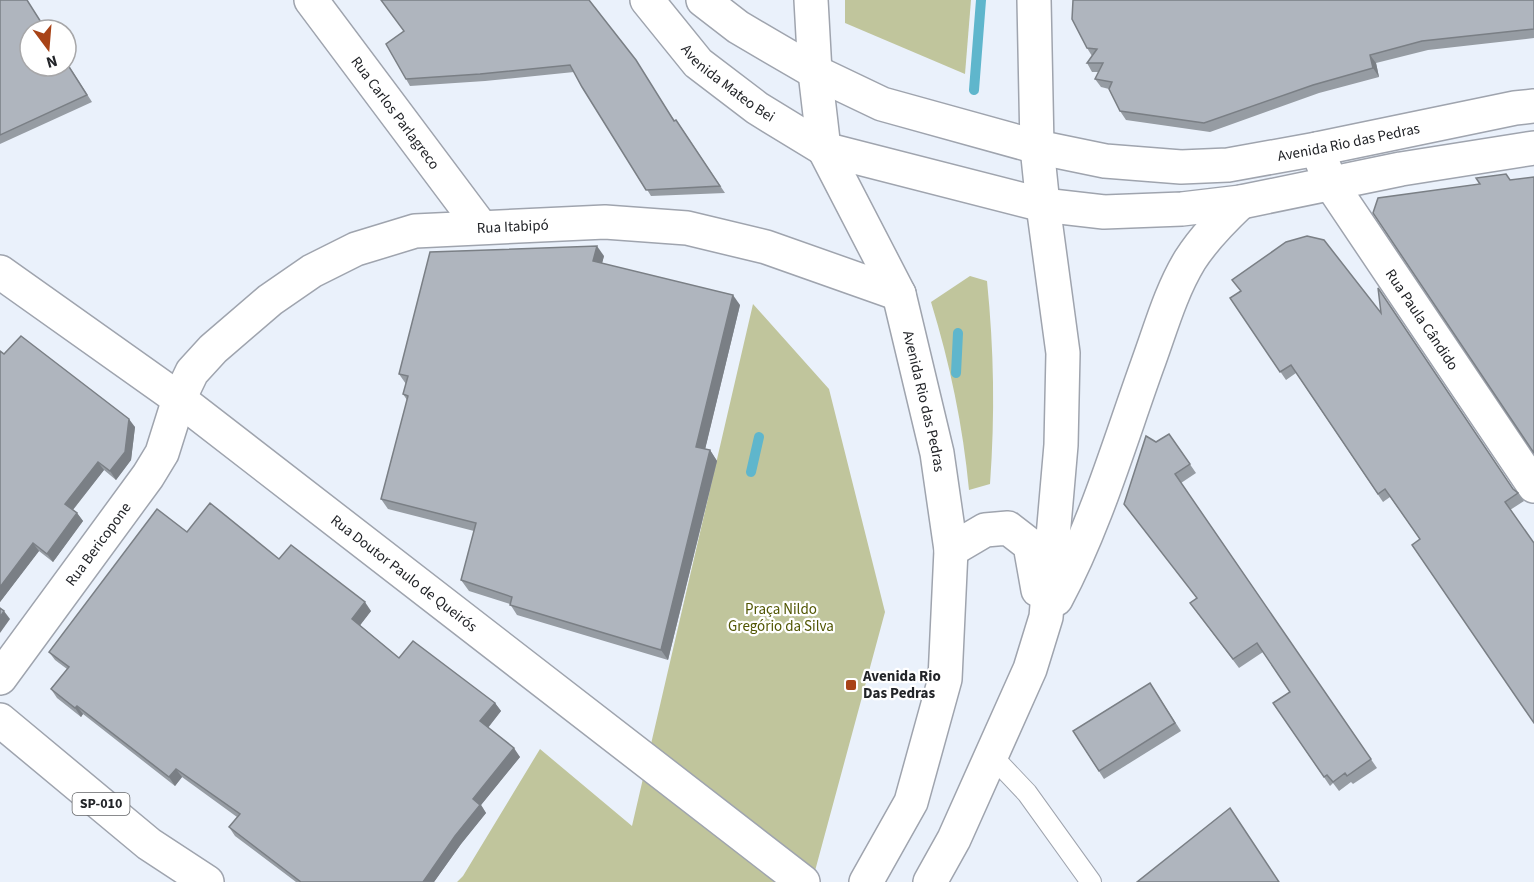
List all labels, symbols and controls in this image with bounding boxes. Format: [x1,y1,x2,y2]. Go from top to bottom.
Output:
north arrow [18,18,78,78]
street label: Avenida Mateo Bei [676,40,779,127]
text: N [44,49,60,73]
street label: Rua Carlos Parlagreco [346,52,445,174]
street label: Avenida Rio das Pedras [1276,118,1422,166]
street label: Rua Itabipó [476,214,549,239]
street label: Rua Paula Cândido [1380,265,1464,374]
street label: Avenida Rio das Pedras [898,328,950,473]
street label: Rua Bericopone [60,498,136,590]
street label: Rua Doutor Paulo de Queirós [326,510,482,637]
park label: Praça Nildo Gregório da Silva [728,599,834,637]
place label: Avenida Rio Das Pedras [862,666,941,704]
marker: Avenida Rio Das Pedras [844,678,858,692]
road number: SP-010 [72,793,130,815]

